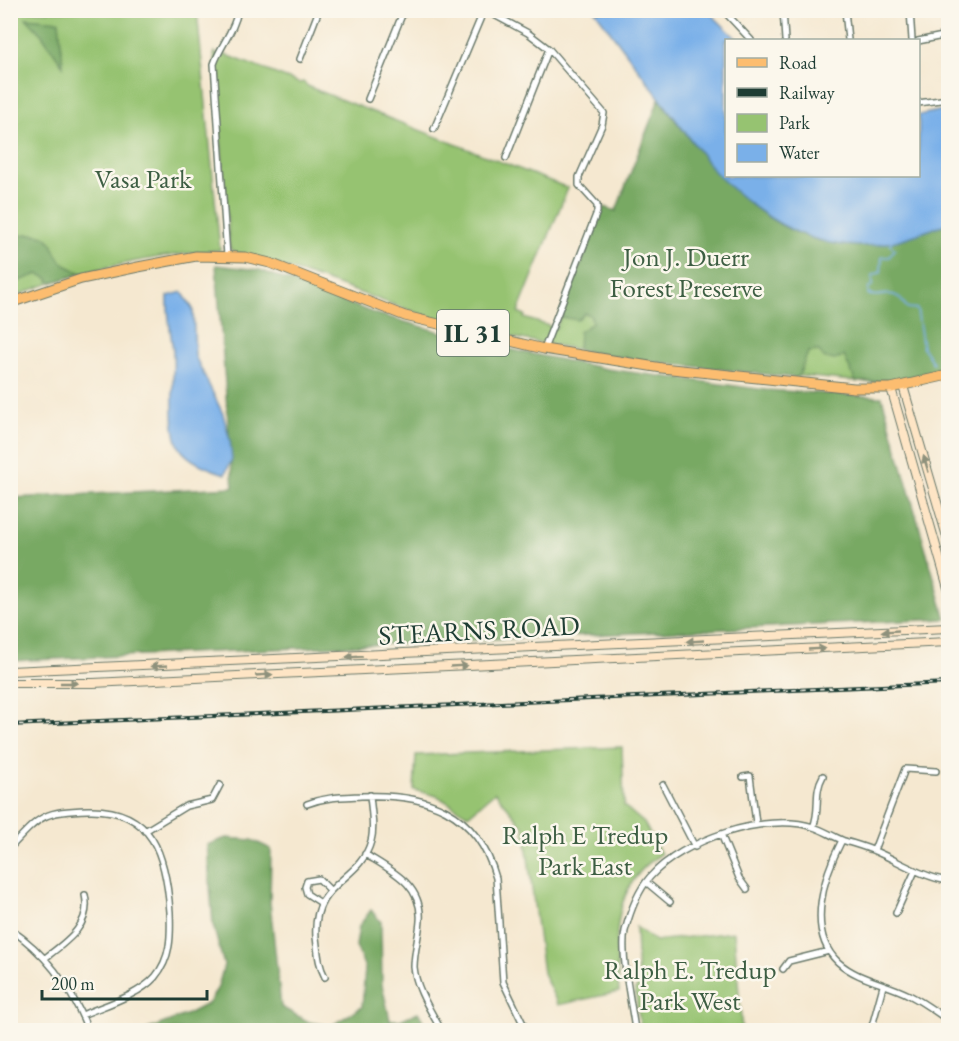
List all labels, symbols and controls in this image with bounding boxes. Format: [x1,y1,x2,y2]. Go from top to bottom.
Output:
legend [725,39,920,177]
text: Road [779,51,818,74]
text: Railway [779,81,835,104]
text: Park [779,111,810,134]
text: Water [779,141,820,164]
park label: Vasa Park [94,161,192,196]
park label: Jon J. Duerr Forest Preserve [610,239,762,305]
road number: IL 31 [437,310,509,356]
one-way arrow [921,455,930,473]
street label: STEARNS ROAD [378,607,580,653]
one-way arrow [881,627,900,636]
one-way arrow [686,636,705,645]
one-way arrow [808,644,827,653]
one-way arrow [344,653,363,662]
one-way arrow [149,661,168,671]
one-way arrow [449,661,468,670]
one-way arrow [254,670,273,679]
one-way arrow [59,678,78,688]
park label: Ralph E Tredup Park East [502,817,668,883]
park label: Ralph E. Tredup Park West [604,952,776,1018]
scale bar [42,963,207,1001]
text: 200 m [51,972,95,995]

